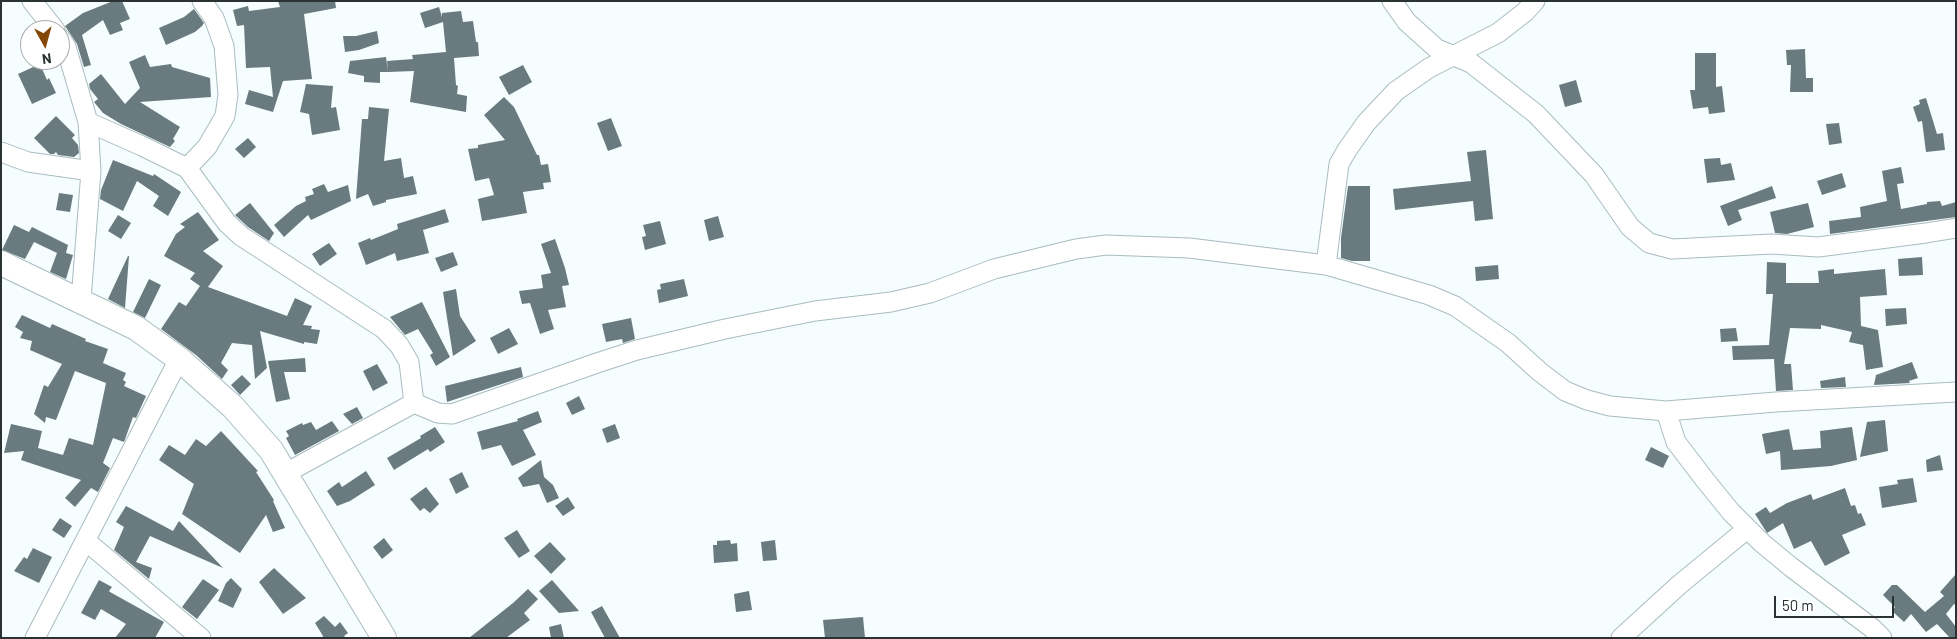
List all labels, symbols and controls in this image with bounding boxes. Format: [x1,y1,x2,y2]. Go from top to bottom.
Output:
north arrow [20,20,70,70]
text: N [41,50,52,68]
scale bar [1777,586,1897,618]
text: 50 m [1782,596,1814,614]

